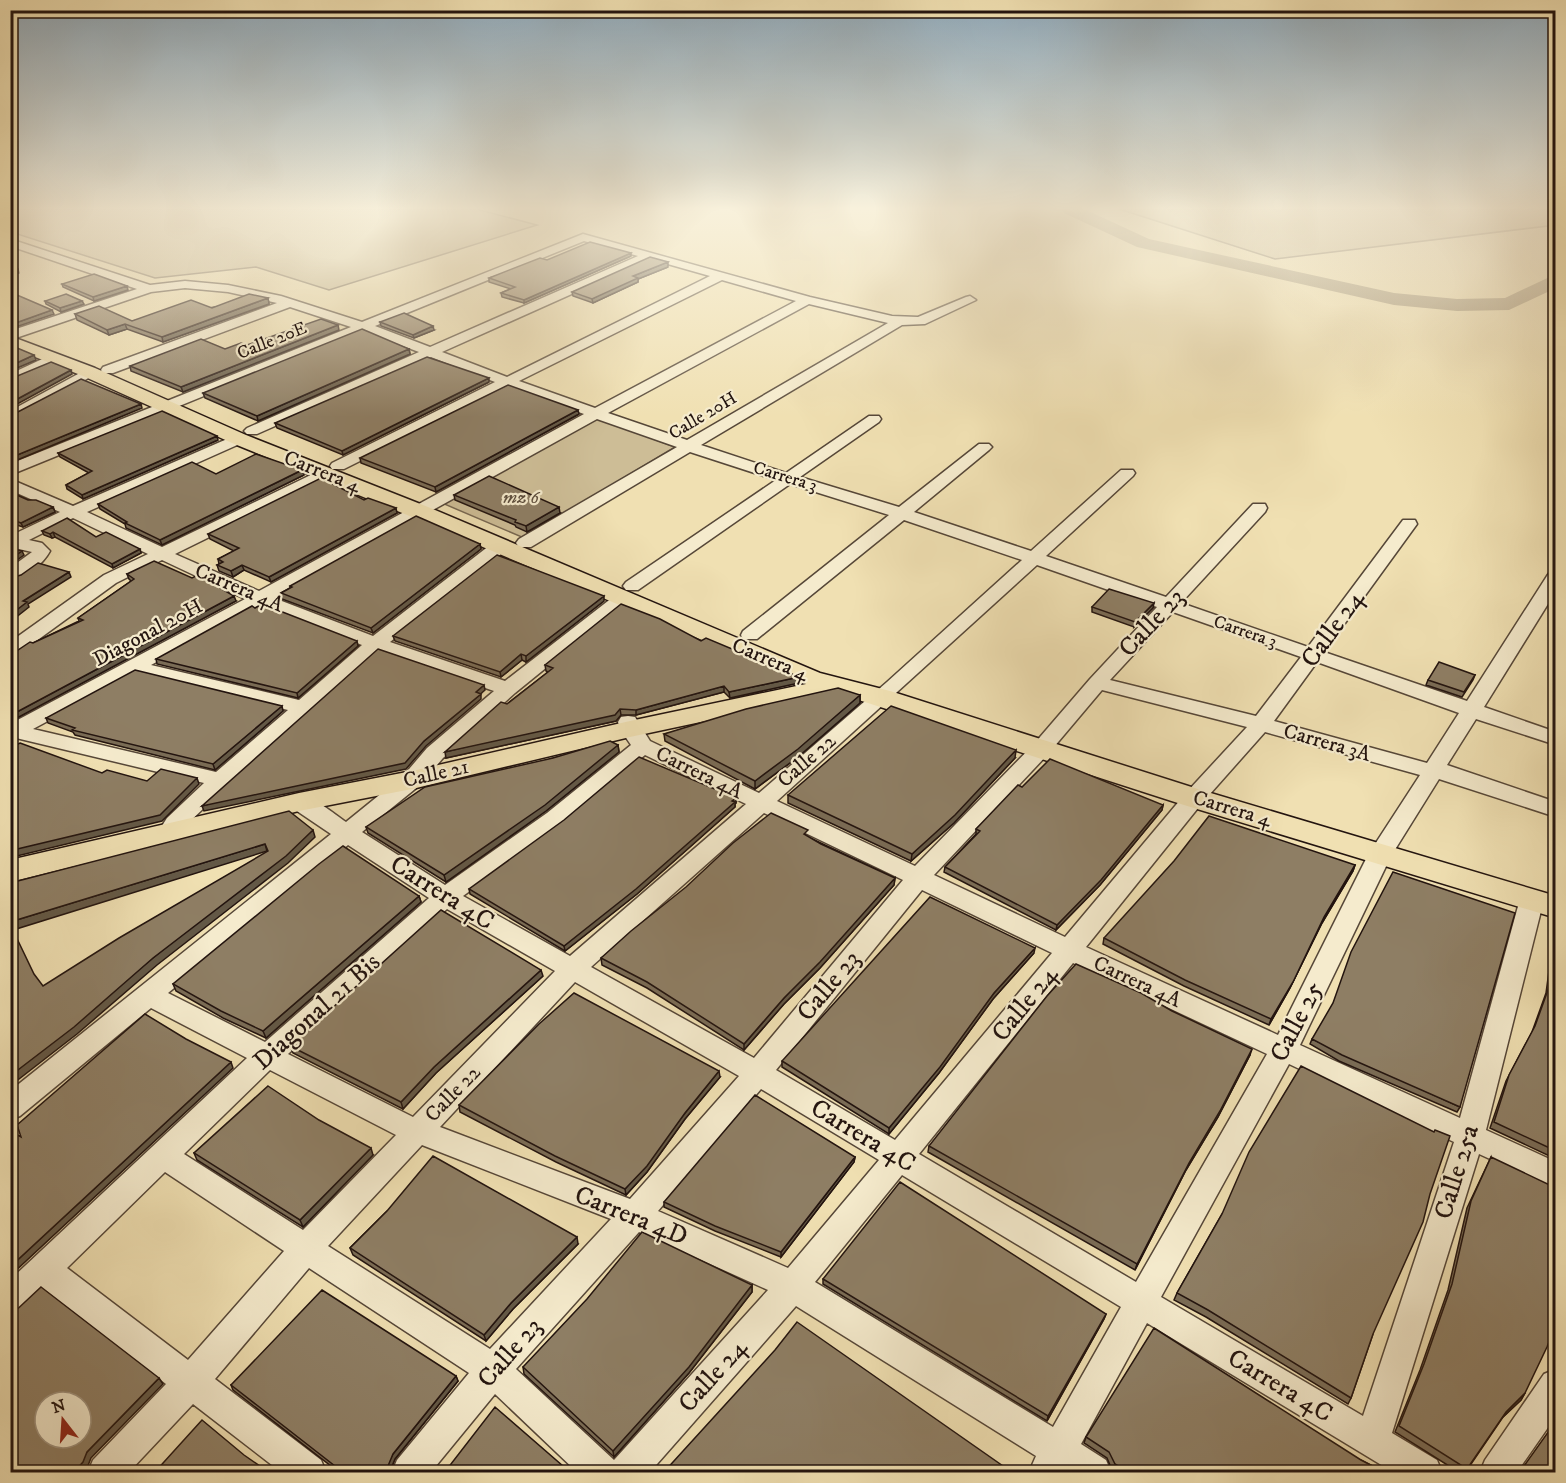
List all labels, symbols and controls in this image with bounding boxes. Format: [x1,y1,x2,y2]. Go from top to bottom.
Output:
street label: Calle 20E [234,317,310,365]
street label: Calle 20H [665,387,741,445]
street label: Carrera 4 [280,445,365,499]
street label: Carrera 3 [751,457,819,497]
park label: mz 6 [503,487,541,509]
street label: Carrera 4A [191,558,288,619]
street label: Calle 23 [1112,582,1192,664]
street label: Calle 24 [1294,583,1373,674]
street label: Diagonal 20H [89,593,207,673]
street label: Carrera 3 [1211,611,1279,653]
street label: Carrera 4 [728,632,813,688]
street label: Carrera 3A [1280,718,1374,768]
street label: Calle 22 [772,728,842,794]
street label: Carrera 4A [651,741,747,806]
street label: Calle 21 [401,754,471,794]
street label: Carrera 4 [1190,785,1275,833]
street label: Carrera 4C [384,848,500,938]
street label: Calle 23 [790,944,868,1028]
street label: Diagonal 21 Bis [246,946,388,1078]
street label: Carrera 4A [1089,950,1186,1014]
street label: Calle 24 [985,959,1066,1049]
street label: Calle 25 [1263,976,1331,1068]
street label: Calle 22 [420,1060,487,1128]
street label: Carrera 4C [804,1092,922,1180]
street label: Calle 25a [1427,1121,1487,1223]
street label: Carrera 4D [570,1178,692,1254]
street label: Calle 23 [470,1311,550,1395]
street label: Calle 24 [671,1332,755,1420]
street label: Carrera 4C [1221,1342,1339,1430]
north arrow [33,1390,93,1450]
text: N [50,1395,68,1418]

